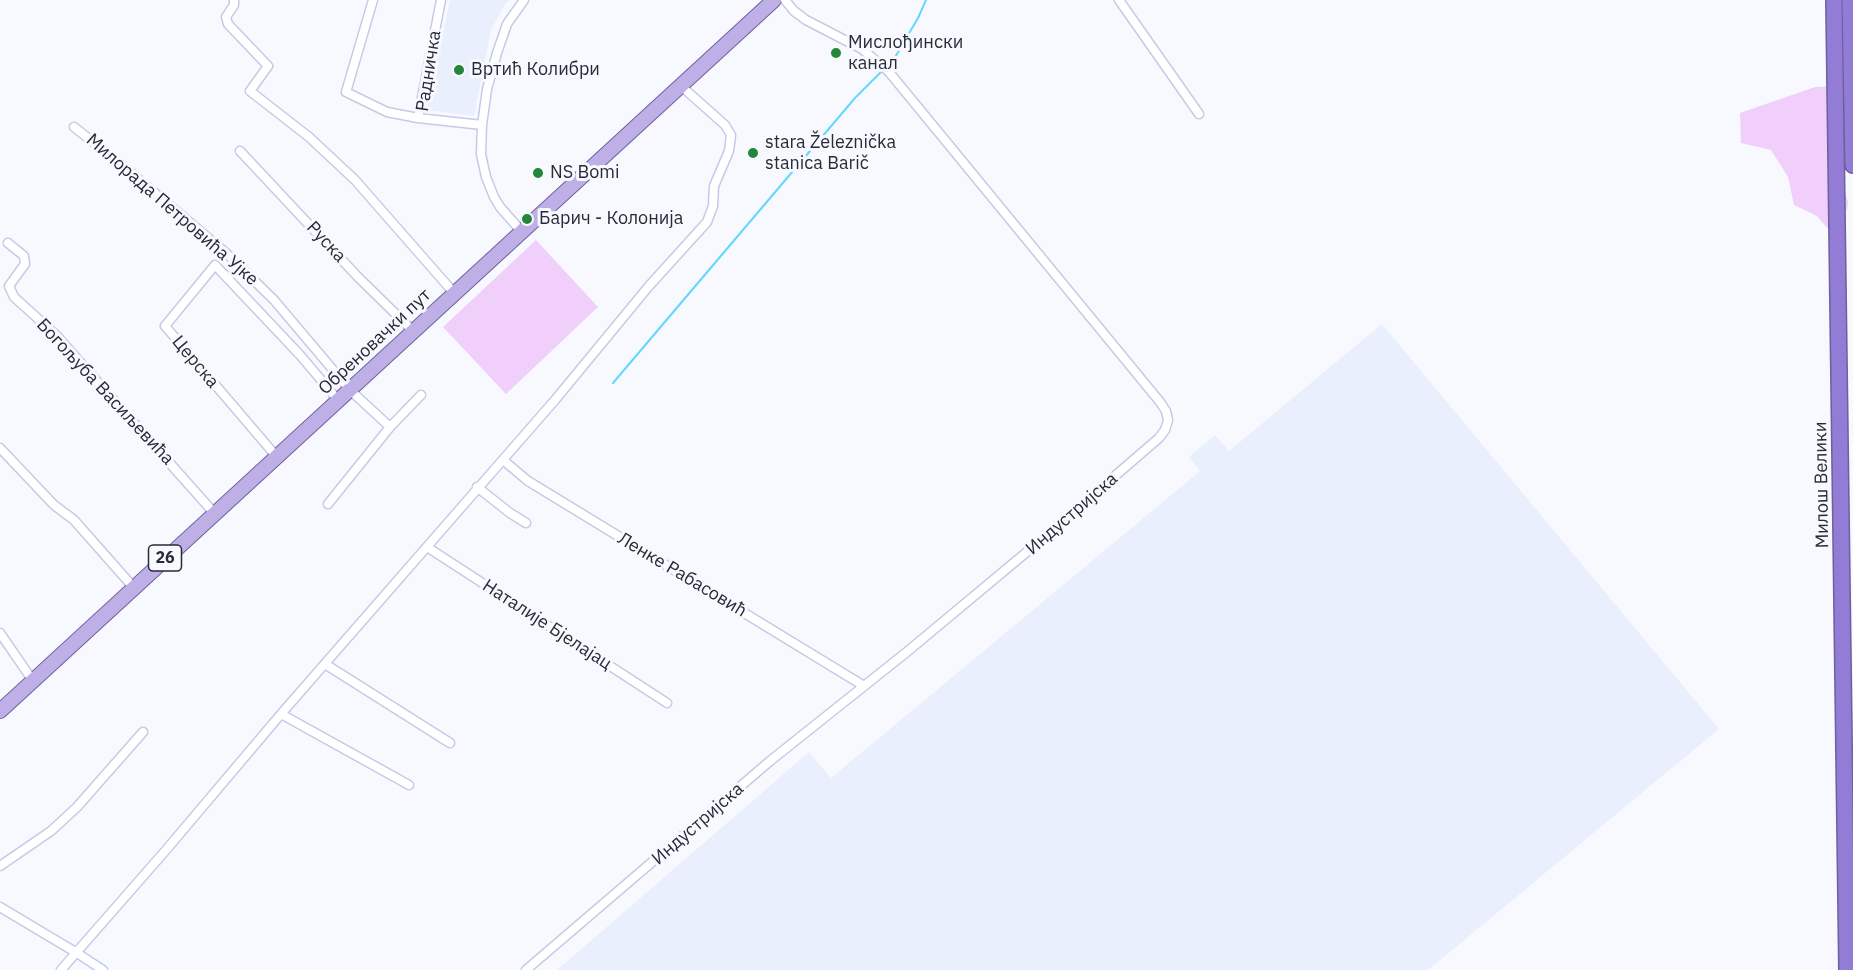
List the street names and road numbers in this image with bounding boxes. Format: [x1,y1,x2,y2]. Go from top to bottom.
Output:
street label: Радничка [412,29,446,113]
street label: Милорада Петровића Ујке [82,129,262,291]
street label: Руска [302,217,350,267]
street label: Обреновачки пут [314,284,436,400]
street label: Богољуба Васиљевића [32,314,178,470]
street label: Церска [167,331,223,393]
street label: Милош Велики [1810,421,1834,549]
street label: Индустријска [1022,468,1122,560]
street label: Ленке Рабасовић [614,528,750,622]
road number: 26 [148,545,182,571]
street label: Наталије Бјелајац [478,575,616,675]
street label: Индустријска [648,778,748,870]

